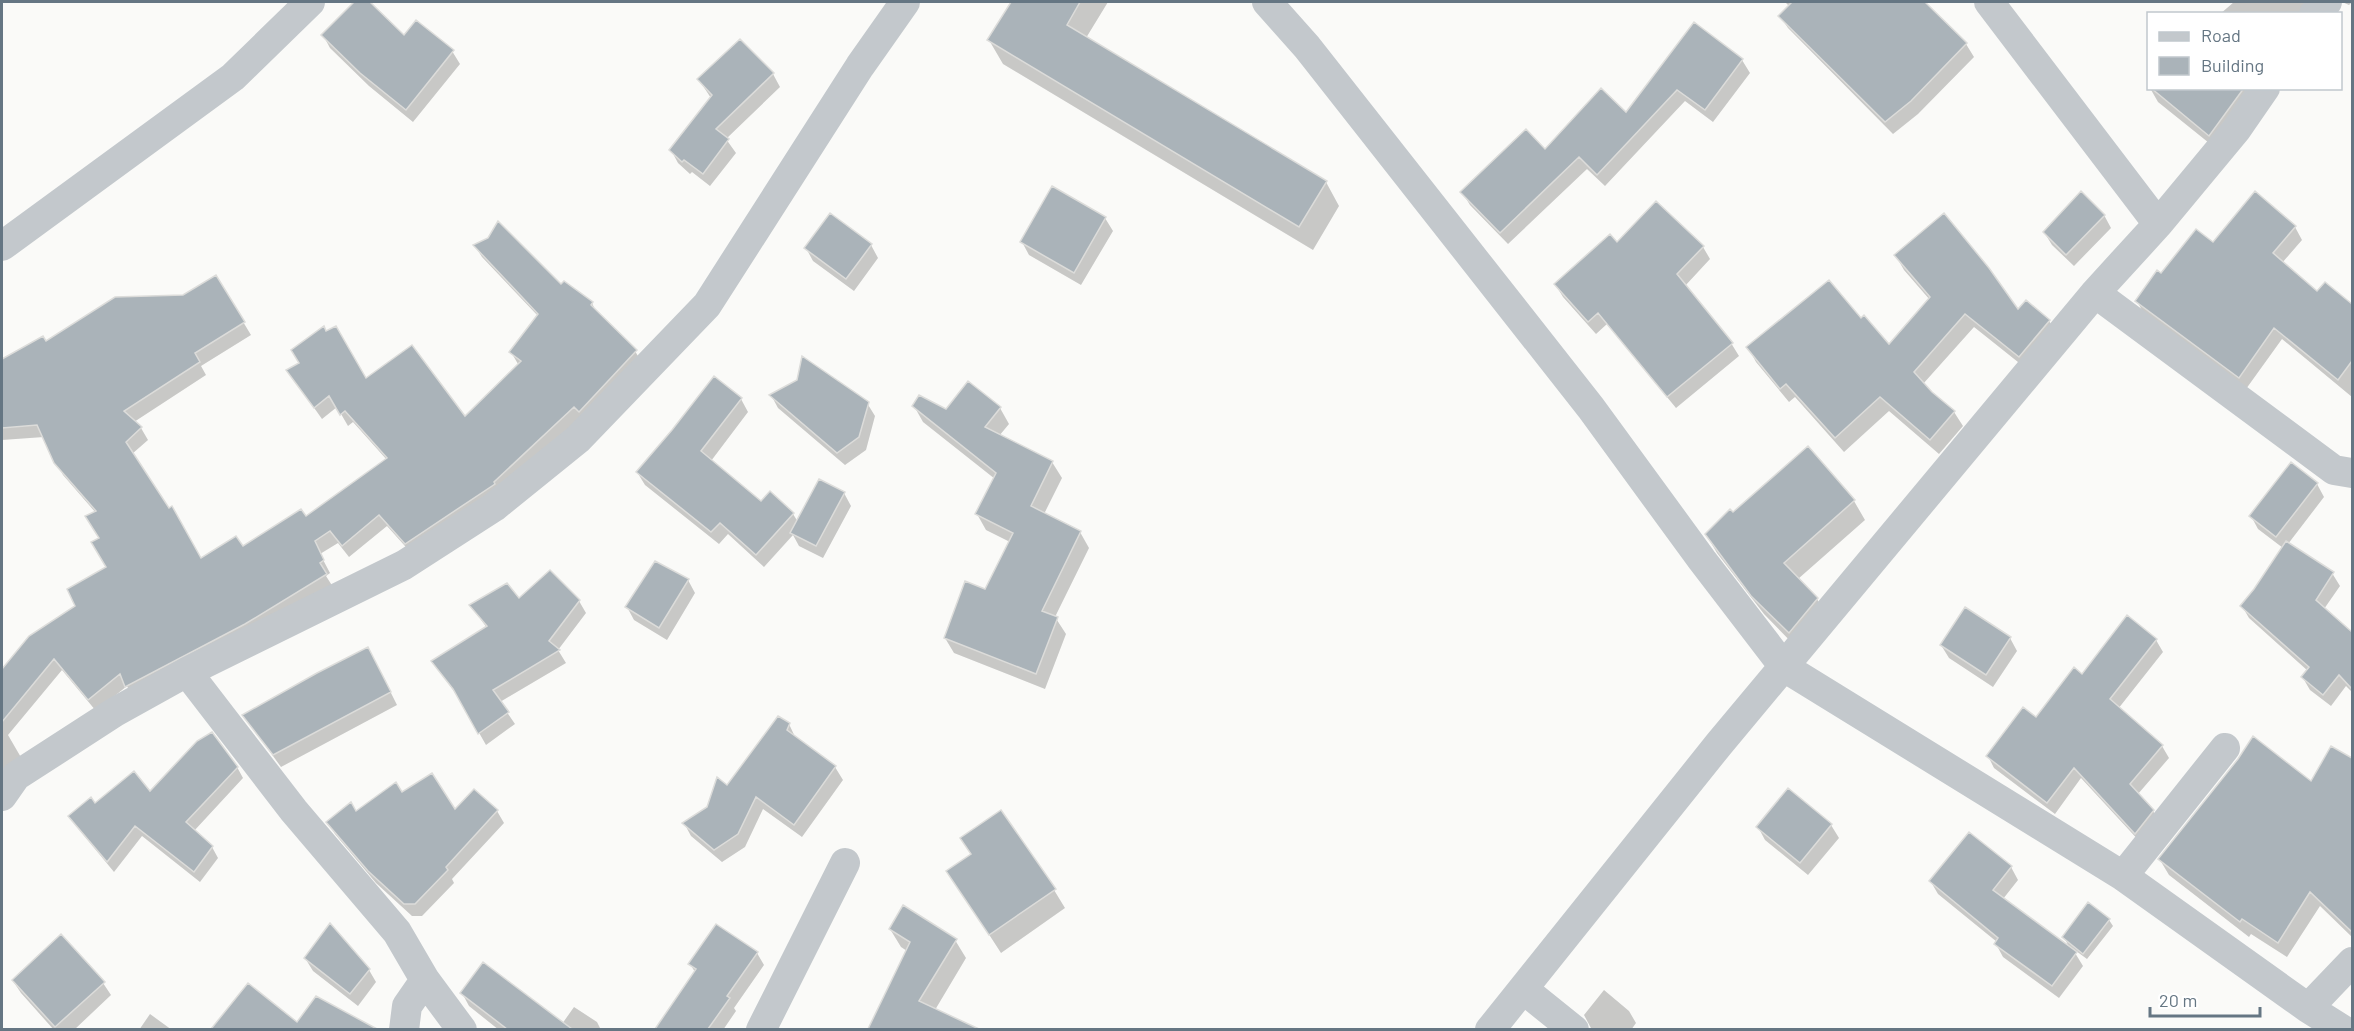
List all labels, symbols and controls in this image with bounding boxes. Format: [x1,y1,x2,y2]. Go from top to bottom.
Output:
legend [2147,12,2342,90]
text: Road [2201,24,2241,46]
text: Building [2201,54,2264,76]
scale bar [2150,980,2260,1018]
text: 20 m [2159,989,2197,1011]

